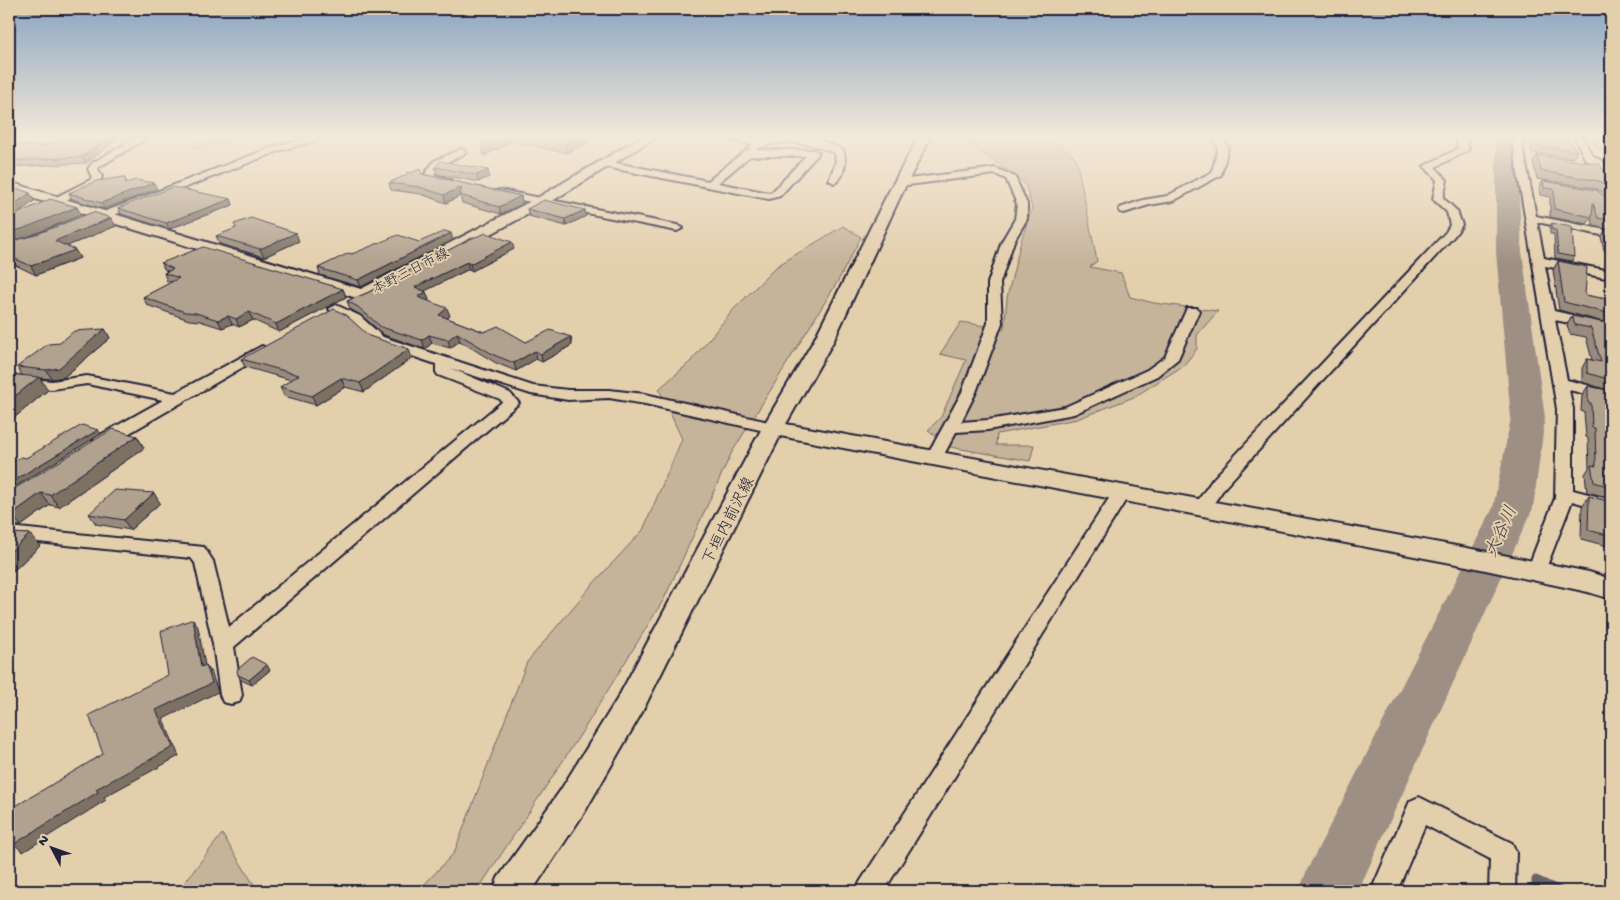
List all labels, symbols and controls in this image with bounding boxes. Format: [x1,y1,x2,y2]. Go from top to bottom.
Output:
street label: 本野三日市線 [370,246,452,299]
street label: 下垣内前沢線 [698,474,760,569]
water label: 大谷川 [1482,503,1523,561]
north arrow [28,822,78,872]
text: N [35,832,53,850]

